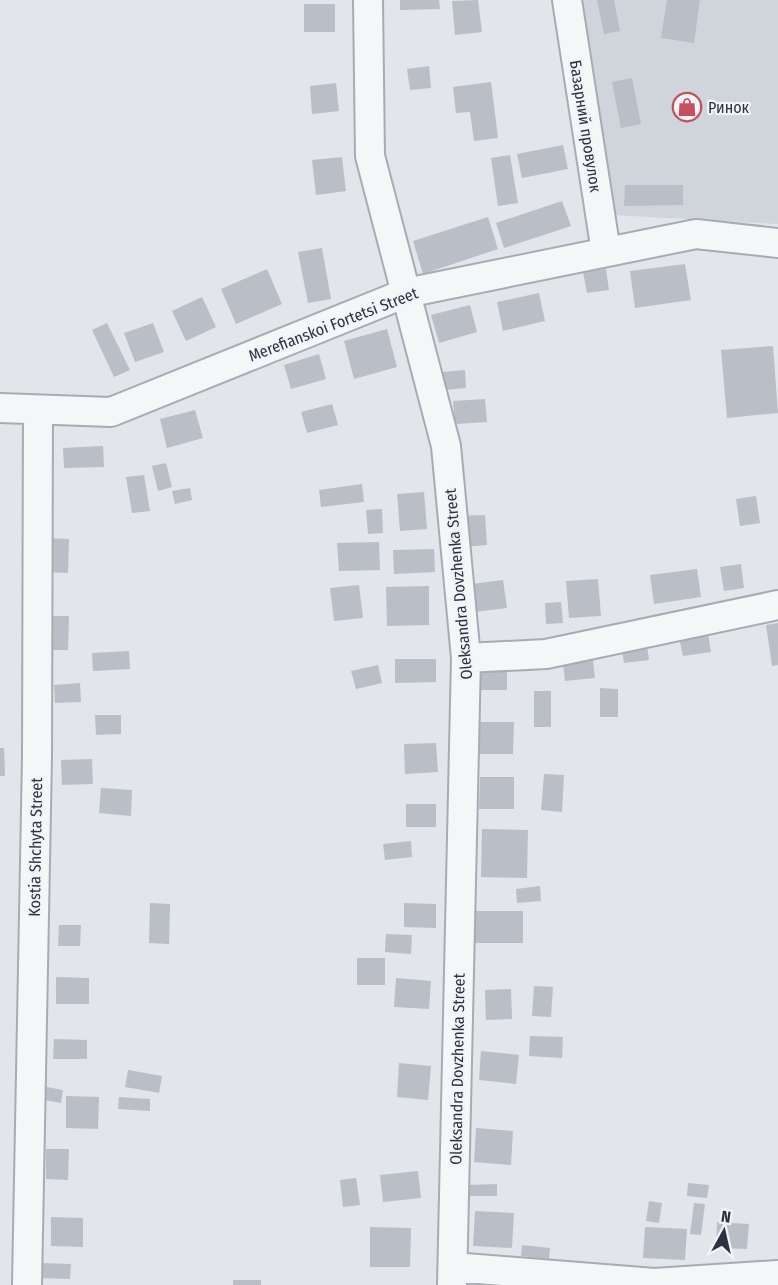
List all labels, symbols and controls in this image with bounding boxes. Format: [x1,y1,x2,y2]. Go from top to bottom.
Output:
street label: Базарний провулок [566,59,605,194]
shop icon: Ринок [671,91,703,123]
place label: Ринок [708,98,750,117]
street label: Merefianskoi Fortetsi Street [246,283,421,366]
street label: Oleksandra Dovzhenka Street [441,487,476,680]
street label: Kostia Shchyta Street [25,777,46,917]
street label: Oleksandra Dovzhenka Street [446,972,469,1165]
north arrow [694,1201,754,1261]
text: N [720,1207,732,1227]

